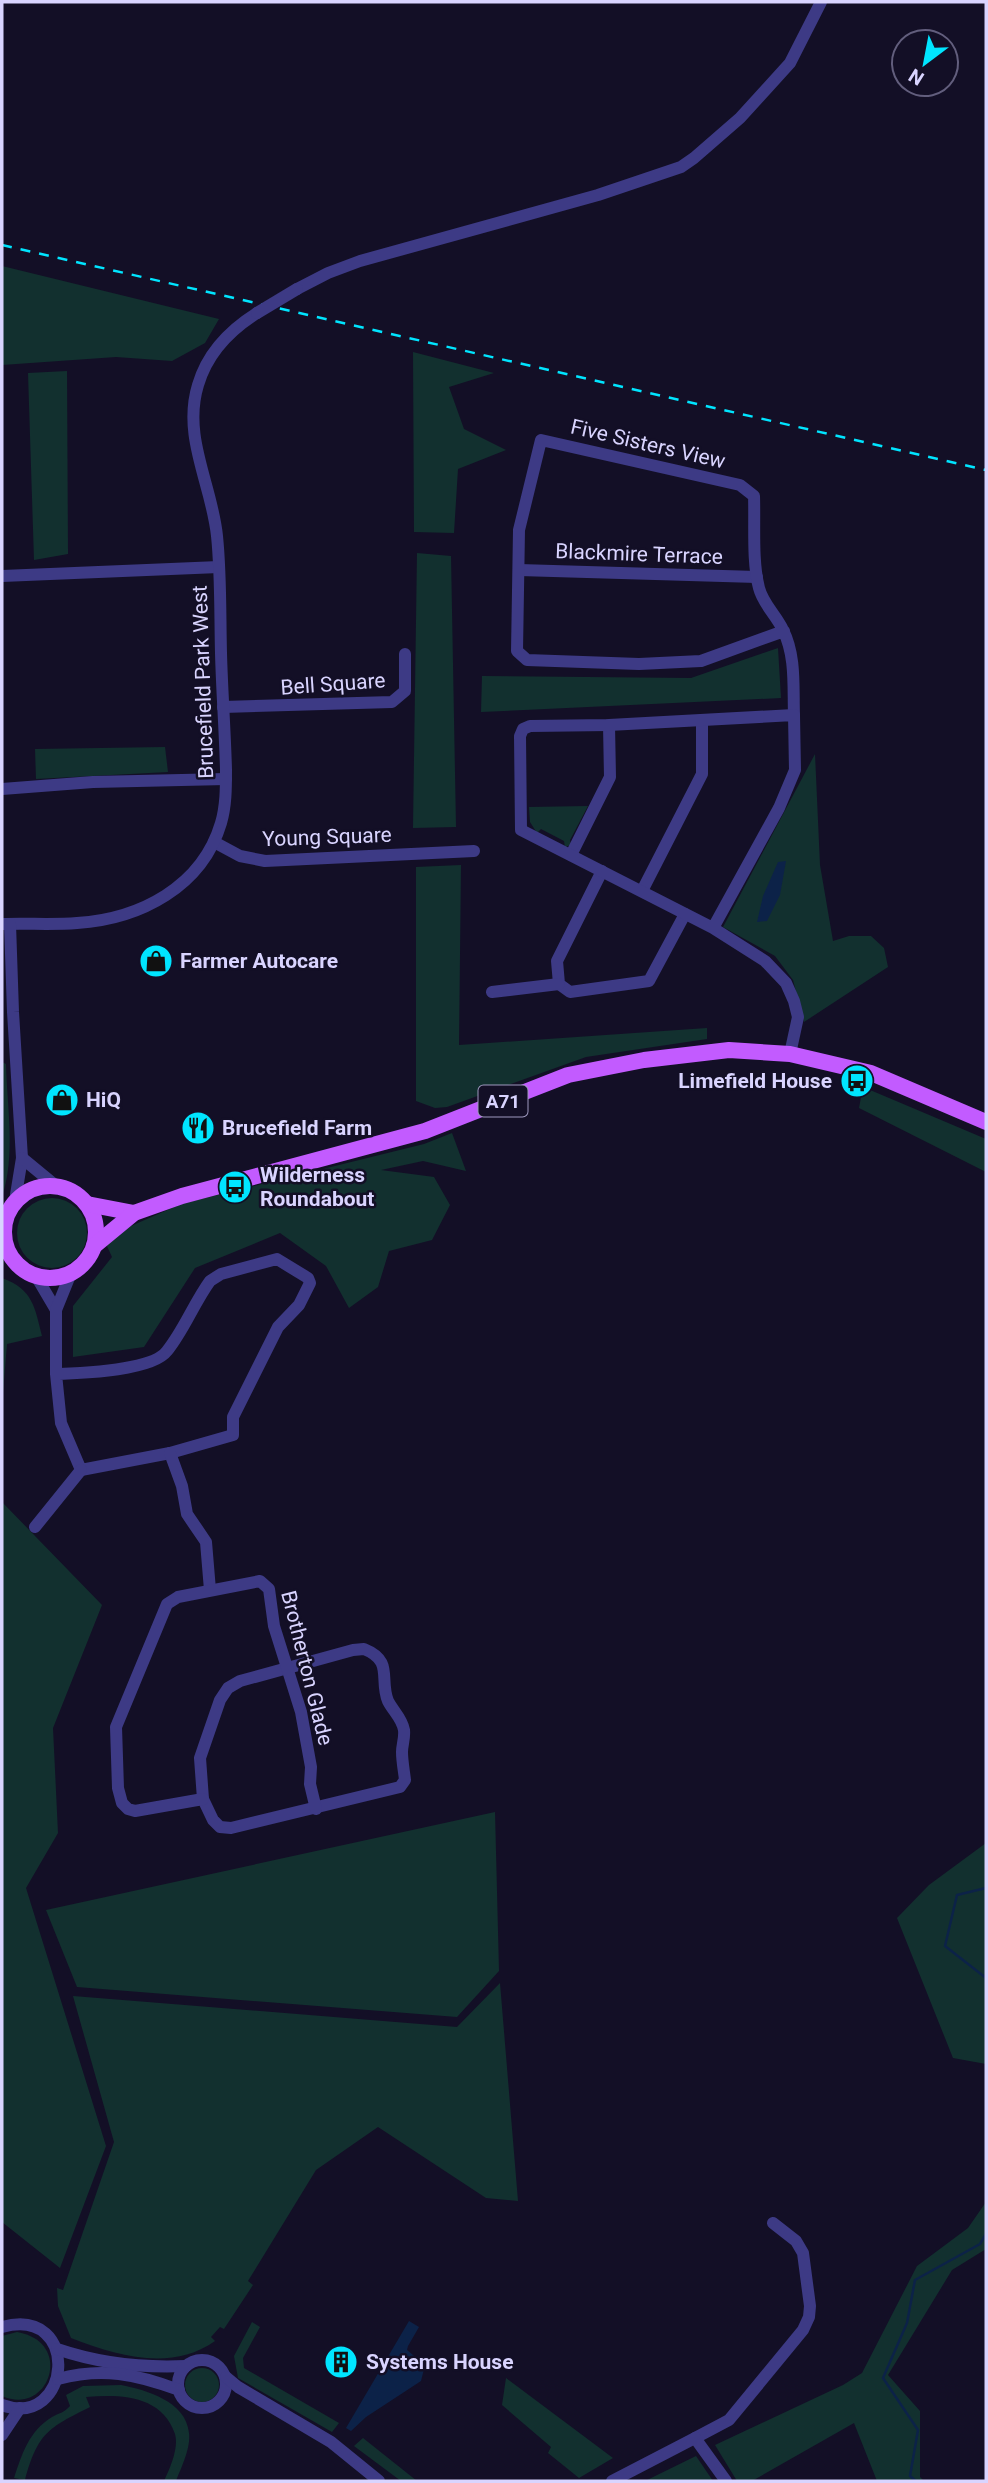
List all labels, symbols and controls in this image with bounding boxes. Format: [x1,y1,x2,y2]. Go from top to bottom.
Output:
north arrow [890,28,960,98]
text: N [904,64,928,90]
street label: Five Sisters View [568,415,728,474]
street label: Blackmire Terrace [555,539,723,569]
street label: Brucefield Park West [188,585,218,779]
street label: Bell Square [280,668,386,700]
street label: Young Square [262,823,392,851]
shop icon: Farmer Autocare [137,942,175,980]
place label: Farmer Autocare [180,949,338,973]
bus stop icon: Limefield House [838,1062,876,1100]
place label: Limefield House [678,1069,832,1093]
shop icon: HiQ [43,1081,81,1119]
road number: A71 [478,1086,528,1116]
place label: HiQ [86,1088,121,1112]
restaurant icon: Brucefield Farm [179,1109,217,1147]
place label: Brucefield Farm [222,1116,372,1140]
place label: Wilderness Roundabout [260,1163,374,1211]
bus stop icon: Wilderness Roundabout [216,1168,254,1206]
street label: Brotherton Glade [276,1588,338,1748]
building icon: Systems House [322,2343,360,2381]
place label: Systems House [366,2350,514,2374]

